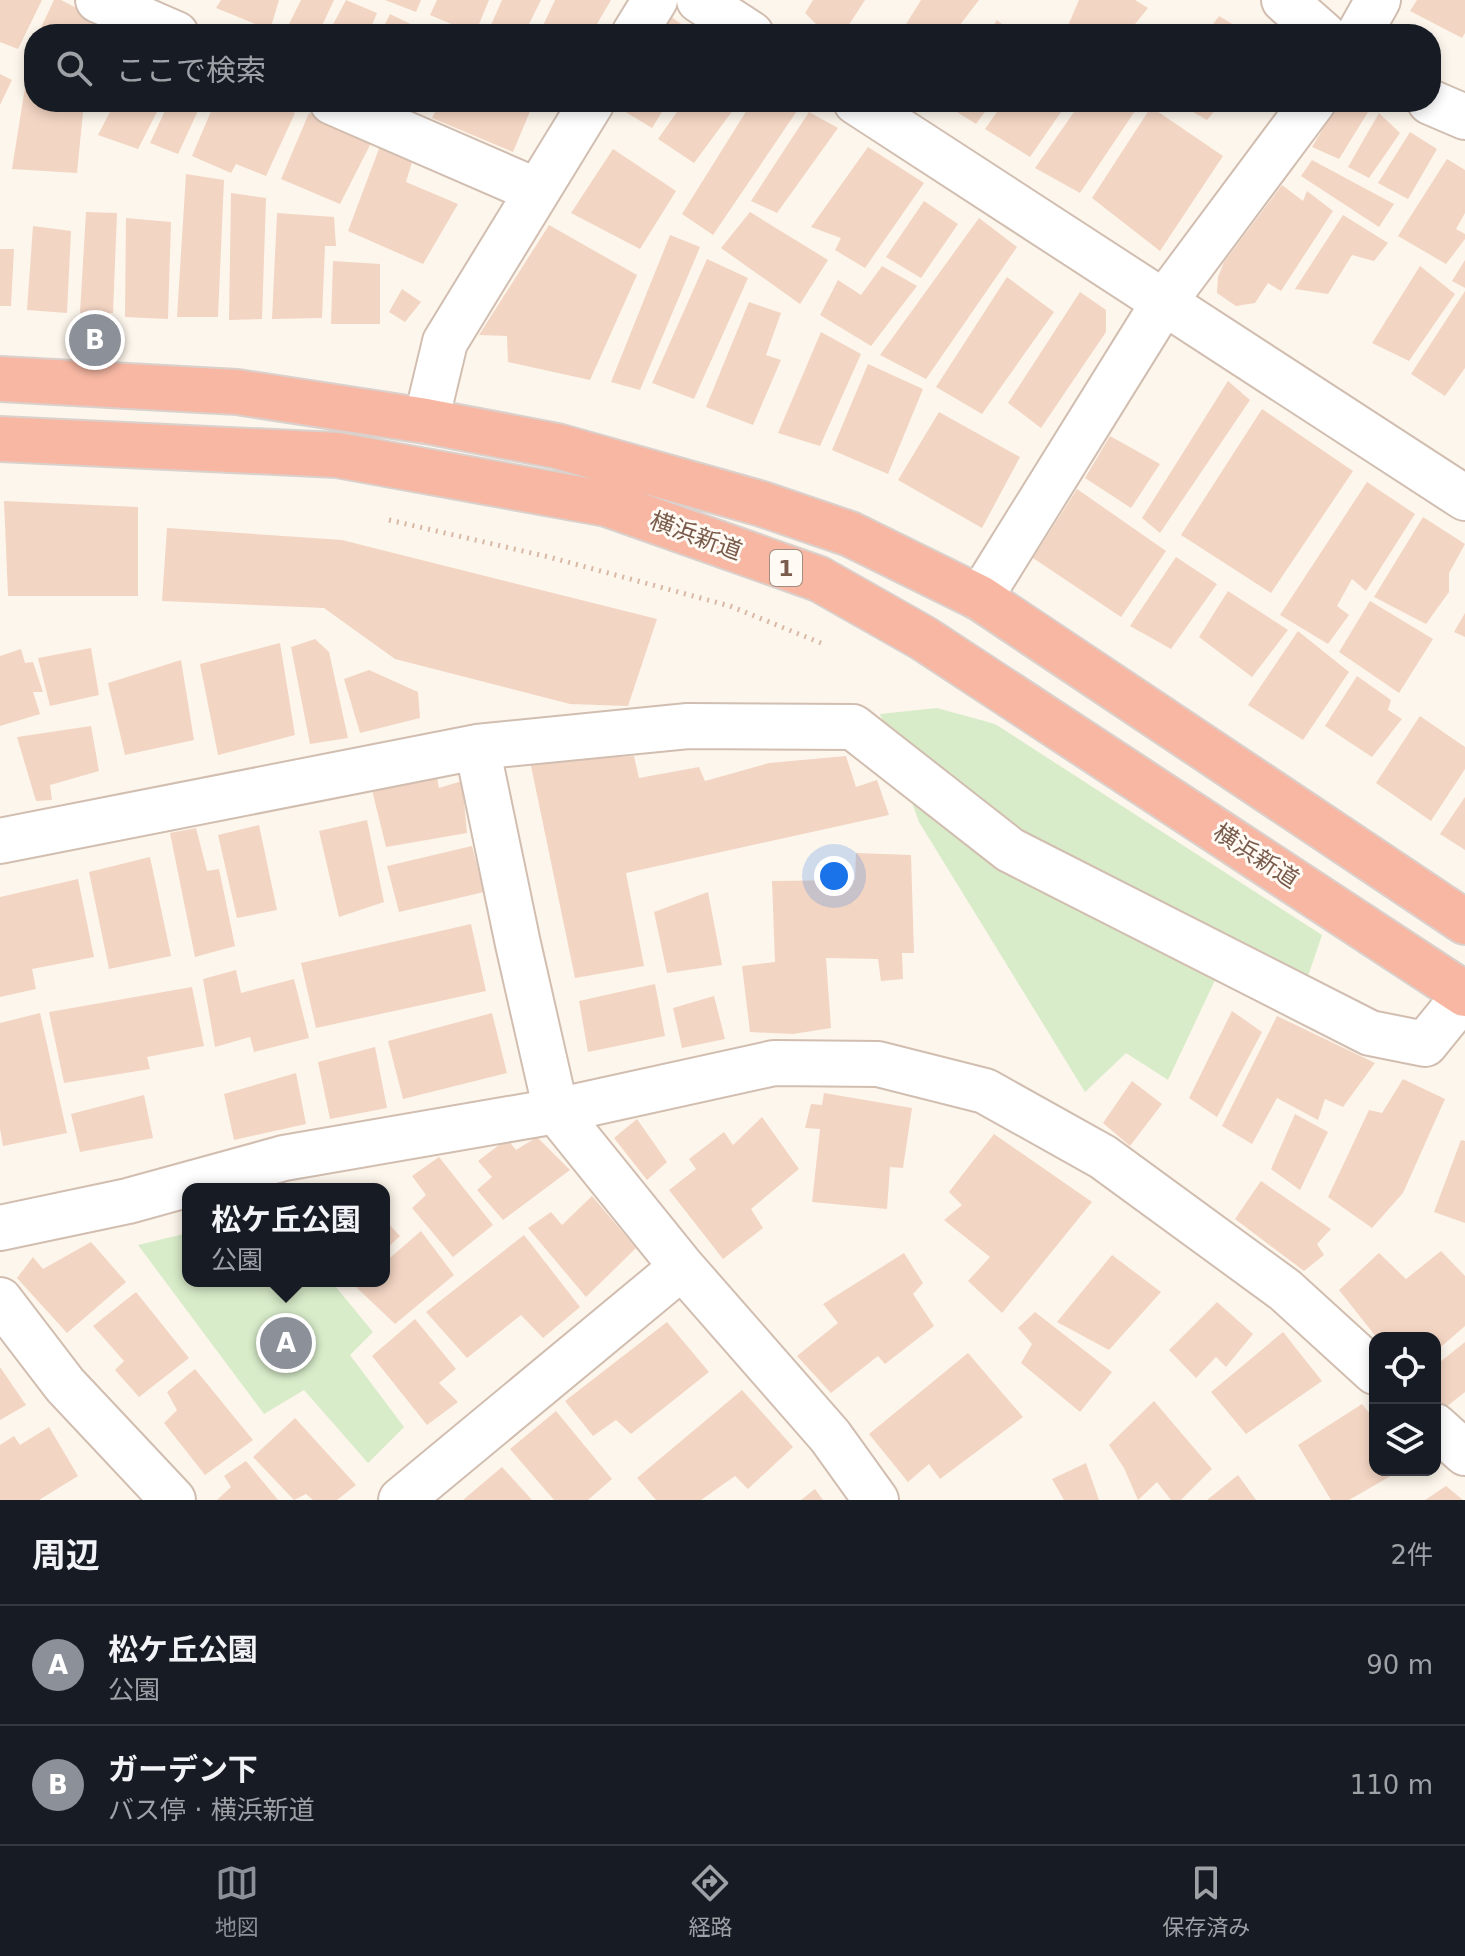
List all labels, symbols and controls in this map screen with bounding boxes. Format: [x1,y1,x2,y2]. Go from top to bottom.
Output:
search box [24,24,1441,112]
icon: search [52,46,96,90]
text: ここで検索 [116,53,266,88]
pin: B [69,310,121,370]
street label: 横浜新道 [646,506,746,566]
road number: 1 [770,550,802,586]
street label: 横浜新道 [1208,818,1304,894]
your location [814,856,854,896]
popup [182,1183,390,1287]
text: 松ケ丘公園 [211,1202,361,1237]
text: 公園 [211,1245,263,1275]
pin: A [260,1313,312,1373]
map controls [1369,1332,1441,1476]
button: locate [1369,1332,1441,1404]
button: layers [1369,1404,1441,1476]
text: 周辺 [32,1535,100,1575]
text: 2件 [1390,1540,1433,1570]
text: 松ケ丘公園 [108,1632,258,1667]
text: A [48,1650,68,1680]
text: 90 m [1366,1650,1433,1680]
text: 公園 [108,1675,160,1705]
text: ガーデン下 [108,1752,258,1787]
text: B [48,1770,68,1800]
text: 110 m [1350,1770,1433,1800]
text: バス停 · 横浜新道 [108,1795,315,1825]
tab: 地図 [215,1861,259,1941]
tab: 経路 [688,1861,732,1941]
tab: 保存済み [1162,1861,1250,1941]

